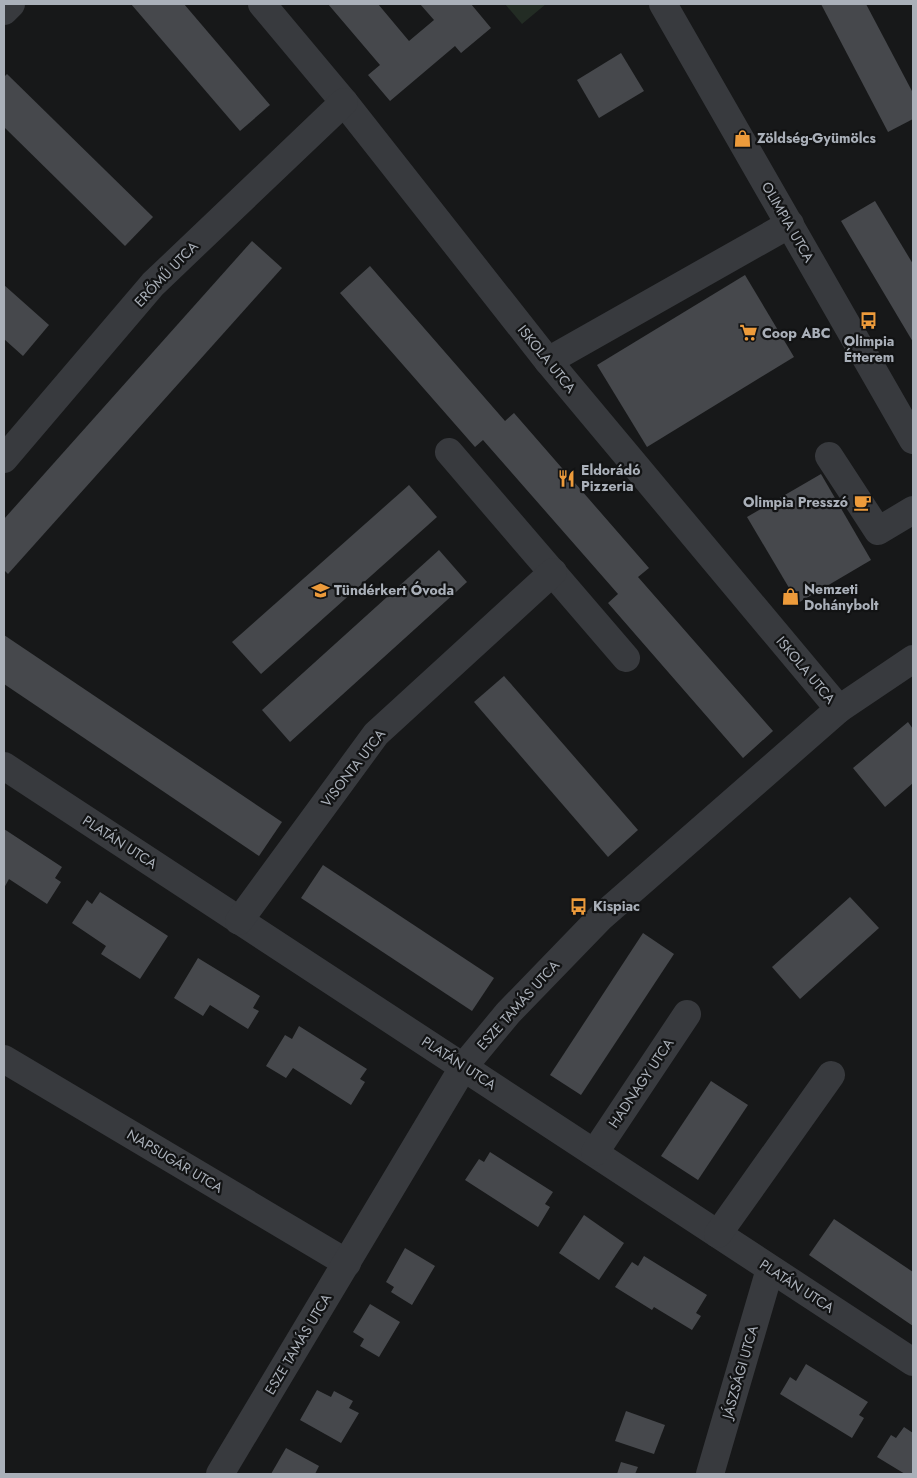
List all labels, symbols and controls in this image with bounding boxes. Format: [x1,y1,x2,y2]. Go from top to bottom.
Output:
shop icon: Zöldség-Gyümölcs [733,128,753,148]
place label: Zöldség-Gyümölcs [757,128,876,148]
street label: OLIMPIA UTCA [757,178,820,267]
street label: ERŐMŰ UTCA [130,236,203,311]
bus stop icon: Olimpia Étterem [859,311,879,331]
street label: ISKOLA UTCA [513,321,581,398]
supermarket icon: Coop ABC [738,323,758,343]
place label: Coop ABC [762,323,831,343]
place label: Olimpia Étterem [844,331,894,367]
place label: Eldorádó Pizzeria [581,460,640,496]
restaurant icon: Eldorádó Pizzeria [557,468,577,488]
place label: Olimpia Presszó [743,492,848,512]
cafe icon: Olimpia Presszó [852,492,872,512]
place label: Nemzeti Dohánybolt [804,579,879,615]
school or university icon: Tündérkert Óvoda [310,580,330,600]
place label: Tündérkert Óvoda [334,580,454,600]
shop icon: Nemzeti Dohánybolt [780,587,800,607]
street label: ISKOLA UTCA [772,632,841,709]
street label: VISONTA UTCA [316,724,390,811]
street label: PLATÁN UTCA [79,810,162,874]
bus stop icon: Kispiac [569,896,589,916]
place label: Kispiac [593,896,640,916]
street label: ESZE TAMÁS UTCA [472,955,564,1054]
street label: PLATÁN UTCA [418,1031,501,1095]
street label: HADNAGY UTCA [604,1034,679,1132]
street label: NAPSUGÁR UTCA [123,1124,228,1198]
street label: PLATÁN UTCA [756,1254,839,1318]
street label: ESZE TAMÁS UTCA [260,1289,337,1398]
street label: JÁSZSÁGI UTCA [717,1322,763,1423]

